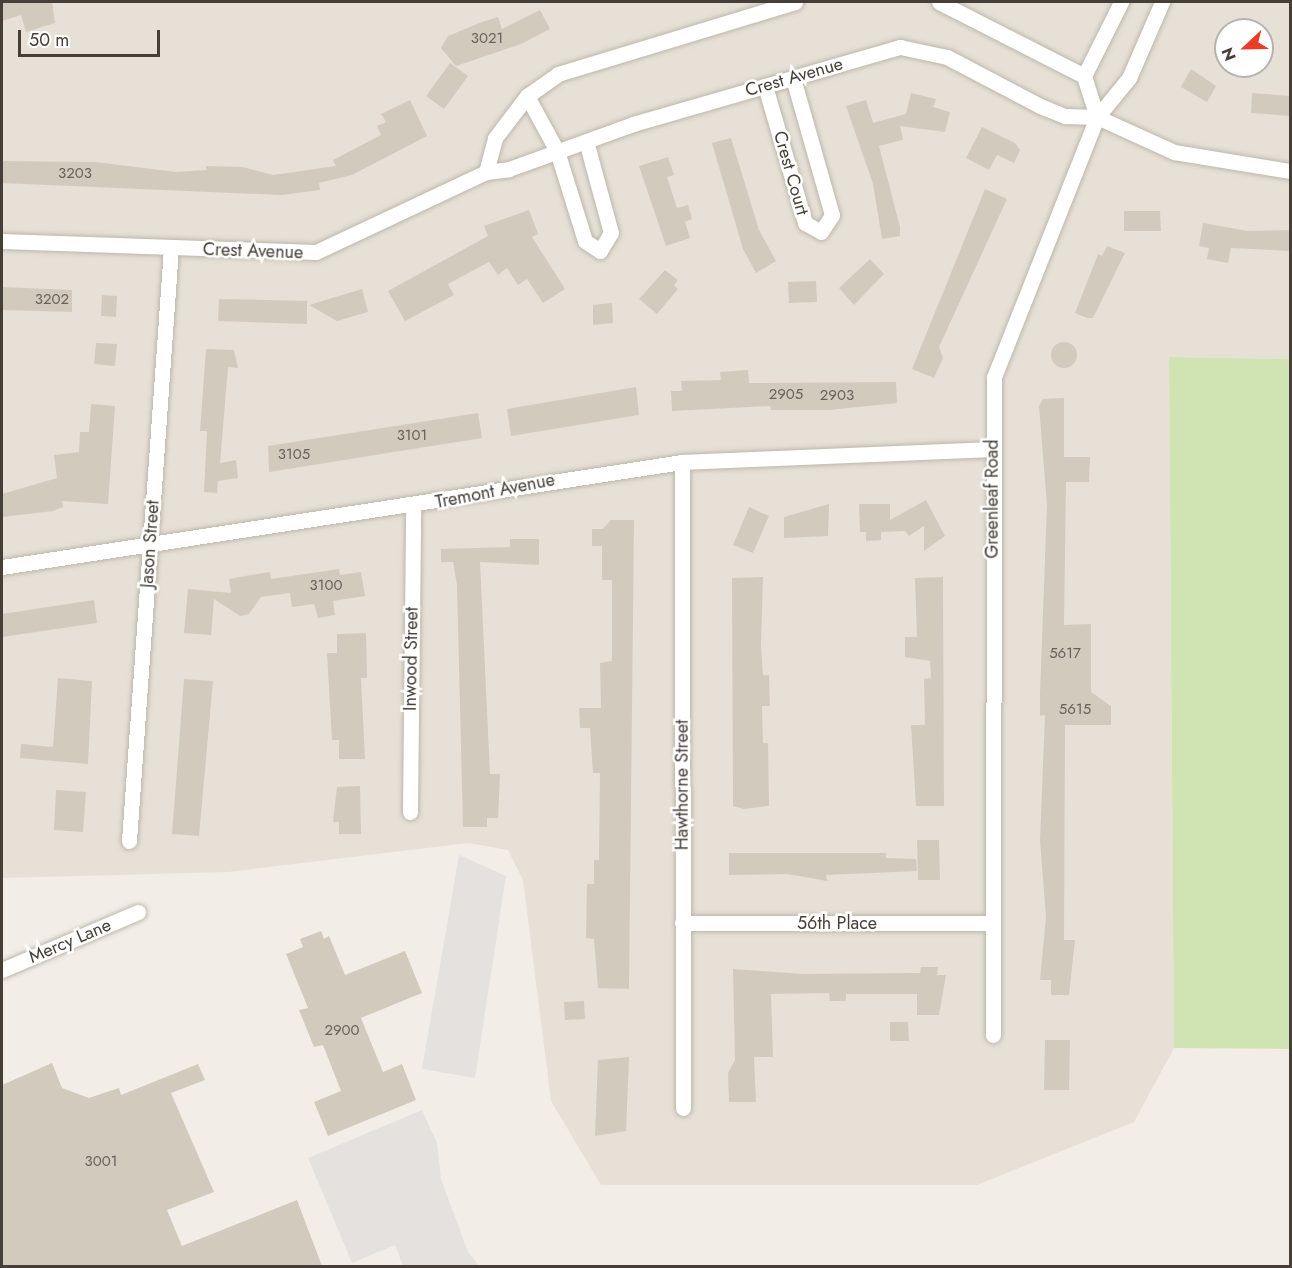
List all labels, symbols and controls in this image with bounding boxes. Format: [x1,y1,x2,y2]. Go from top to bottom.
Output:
scale bar [21,18,164,56]
north arrow [1214,18,1274,78]
text: 50 m [29,27,69,53]
house number: 3021 [471,30,503,48]
text: N [1216,44,1242,64]
street label: Crest Avenue [743,53,845,101]
street label: Crest Court [769,128,813,218]
house number: 3203 [58,165,92,183]
street label: Crest Avenue [202,238,304,264]
house number: 3202 [35,291,69,309]
house number: 2905 [769,386,803,404]
house number: 2903 [820,387,854,405]
house number: 3101 [397,427,427,445]
street label: Greenleaf Road [981,439,1003,559]
house number: 3105 [278,446,310,464]
street label: Tremont Avenue [433,469,557,513]
street label: Jason Street [136,499,164,589]
house number: 3100 [310,577,342,595]
street label: Inwood Street [399,607,423,711]
house number: 5617 [1049,645,1081,663]
house number: 5615 [1059,701,1091,719]
street label: Hawthorne Street [671,720,693,850]
street label: 56th Place [797,912,877,934]
street label: Mercy Lane [26,914,114,968]
house number: 2900 [324,1022,360,1040]
house number: 3001 [85,1153,117,1171]

